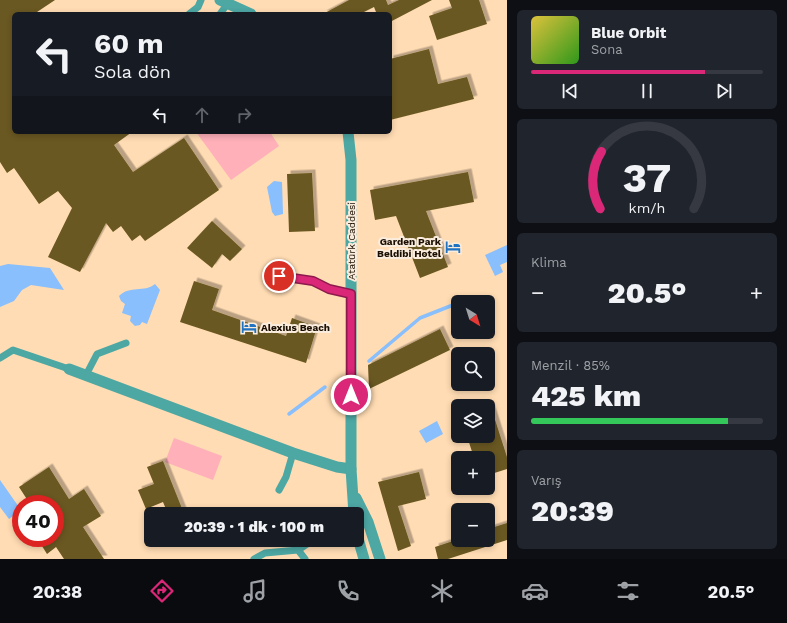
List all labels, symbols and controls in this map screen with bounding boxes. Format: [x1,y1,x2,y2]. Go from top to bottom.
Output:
text: Blue Orbit [591,24,666,42]
text: 60 m [94,27,164,60]
icon: left [28,28,80,80]
text: Sona [591,42,623,57]
text: Sola dön [94,61,171,82]
icon: previous [559,80,581,102]
icon: pause [636,80,658,102]
icon: next [713,80,735,102]
icon: left [149,104,171,126]
icon: ahead [191,104,213,126]
icon: right [233,104,255,126]
text: 37 [623,153,671,202]
text: km/h [629,199,665,215]
street label: Atatürk Caddesi [346,202,357,280]
place label: Garden Park Beldibi Hotel [377,236,442,259]
hotel icon: Garden Park Beldibi Hotel [444,238,462,256]
text: Klima [531,255,567,270]
pin [262,259,296,293]
icon: arrive [268,265,290,287]
text: 20.5° [607,275,687,310]
text: − [531,280,544,305]
text: + [750,280,763,305]
north arrow [451,295,495,339]
map controls [451,295,495,547]
hotel icon: Alexius Beach [240,318,258,336]
place label: Alexius Beach [261,322,330,333]
button: search [451,347,495,391]
text: Menzil · 85% [531,358,610,373]
position arrow [330,374,372,416]
text: 425 km [531,378,641,413]
button: layers [451,399,495,443]
button: + [451,451,495,495]
text: Varış [531,473,562,488]
text: 20:39 [531,493,614,528]
speed limit sign: 40 [12,495,64,547]
button: − [451,503,495,547]
text: 20:39 · 1 dk · 100 m [184,518,324,536]
icon: directions [148,577,176,605]
icon: music [241,577,269,605]
icon: phone [334,577,362,605]
icon: climate [428,577,456,605]
icon: car [521,577,549,605]
icon: filters [614,577,642,605]
text: 20:38 [33,581,82,602]
text: 20.5° [708,581,754,602]

